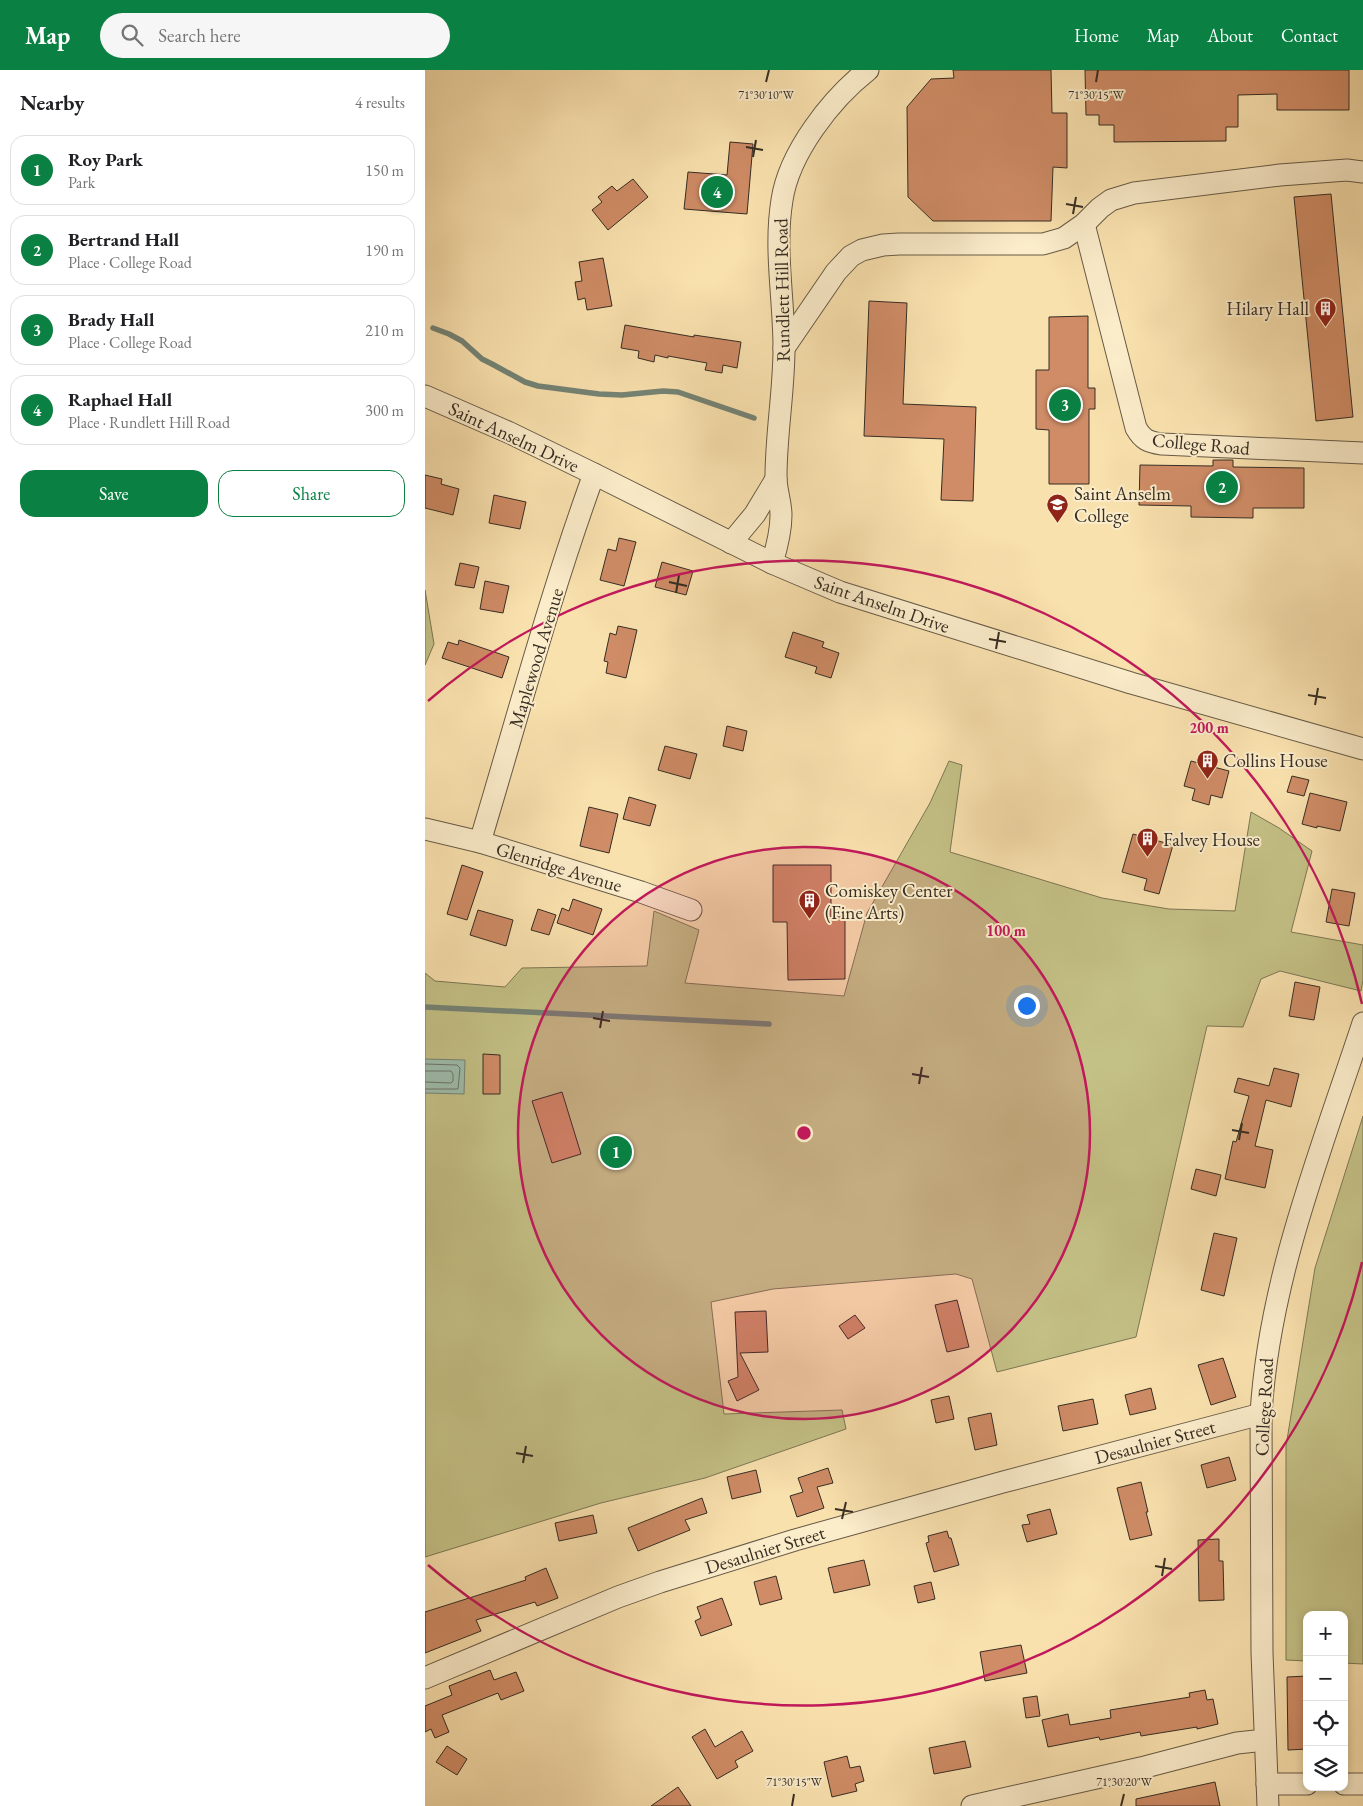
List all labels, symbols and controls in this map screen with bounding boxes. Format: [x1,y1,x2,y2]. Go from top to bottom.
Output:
search box [100,13,450,58]
text: Map [25,20,70,51]
icon: search [118,21,146,49]
text: Search here [158,23,241,48]
text: Home [1074,24,1119,47]
text: Map [1147,24,1179,47]
text: About [1207,24,1253,47]
text: Contact [1281,24,1338,47]
text: 71°30'10"W [738,87,795,103]
text: 71°30'15"W [1068,87,1125,103]
text: Nearby [20,89,84,116]
text: 4 results [355,92,405,113]
text: Roy Park [68,147,143,172]
text: 1 [33,160,41,181]
text: 150 m [365,160,404,181]
text: Park [68,172,95,193]
pin: 4 [701,173,733,211]
street label: Rundlett Hill Road [768,218,796,362]
text: Bertrand Hall [68,227,179,252]
text: 2 [33,240,41,261]
text: 190 m [365,240,404,261]
text: Place · College Road [68,252,192,273]
place label: Hilary Hall [1226,296,1309,321]
building icon: Hilary Hall [1313,296,1337,327]
text: Brady Hall [68,307,154,332]
text: 3 [33,320,41,341]
text: 210 m [365,320,404,341]
text: Place · College Road [68,332,192,353]
pin: 3 [1049,386,1081,424]
text: Raphael Hall [68,387,172,412]
street label: Saint Anselm Drive [445,396,583,478]
text: 4 [33,400,41,421]
text: 300 m [365,400,404,421]
text: Place · Rundlett Hill Road [68,412,230,433]
street label: College Road [1151,427,1251,461]
pin: 2 [1206,468,1238,506]
button: Save [20,470,208,517]
button: Share [218,470,405,517]
place label: Saint Anselm College [1074,481,1171,528]
school or university icon: Saint Anselm College [1046,492,1070,523]
street label: Saint Anselm Drive [811,569,953,639]
street label: Maplewood Avenue [503,585,569,731]
text: 200 m [1189,718,1229,737]
building icon: Collins House [1195,748,1219,779]
place label: Collins House [1223,748,1328,773]
building icon: Falvey House [1135,827,1159,858]
place label: Falvey House [1163,827,1260,852]
street label: Glenridge Avenue [493,836,625,898]
place label: Comiskey Center (Fine Arts) [825,878,953,925]
building icon: Comiskey Center (Fine Arts) [797,889,821,920]
text: 100 m [986,921,1026,940]
your location [1014,993,1040,1019]
centre of rings [795,1124,813,1142]
pin: 1 [600,1133,632,1171]
street label: College Road [1249,1357,1279,1457]
street label: Desaulnier Street [1092,1414,1218,1470]
street label: Desaulnier Street [702,1520,828,1580]
map controls [1303,1611,1348,1791]
button: + [1303,1611,1348,1656]
button: − [1303,1656,1348,1701]
button: locate [1303,1701,1348,1746]
button: layers [1303,1746,1348,1791]
text: 71°30'15"W [766,1774,823,1790]
text: 71°30'20"W [1096,1774,1153,1790]

